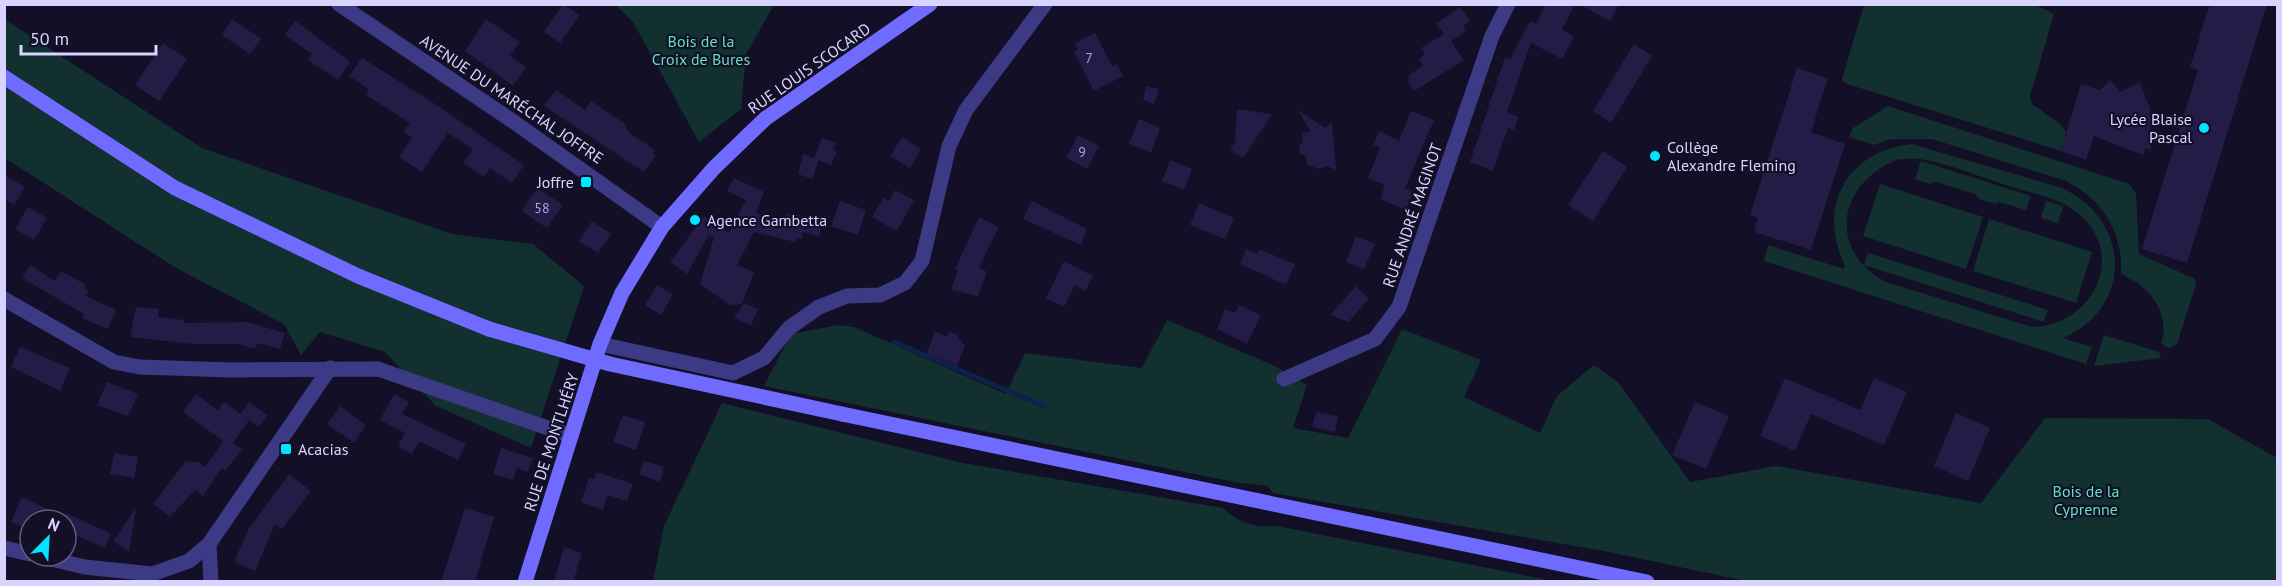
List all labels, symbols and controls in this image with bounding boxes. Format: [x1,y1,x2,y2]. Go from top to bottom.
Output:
scale bar [21,18,156,56]
street label: RUE LOUIS SCOCARD [744,18,874,118]
text: 50 m [30,27,69,50]
street label: AVENUE DU MARÉCHAL JOFFRE [416,30,608,168]
park label: Bois de la Croix de Bures [652,31,751,69]
house number: 7 [1085,49,1093,67]
place label: Lycée Blaise Pascal [2110,109,2192,147]
marker: Lycée Blaise Pascal [2197,121,2211,135]
place label: Collège Alexandre Fleming [1667,137,1796,175]
street label: RUE ANDRÉ MAGINOT [1378,140,1446,290]
house number: 9 [1078,143,1086,161]
marker: Collège Alexandre Fleming [1648,149,1662,163]
place label: Joffre [536,172,574,192]
marker: Joffre [579,175,593,189]
house number: 58 [534,199,550,217]
place label: Agence Gambetta [707,210,827,230]
marker: Agence Gambetta [688,213,702,227]
street label: RUE DE MONTLHÉRY [519,370,583,514]
place label: Acacias [298,439,349,459]
marker: Acacias [279,442,293,456]
park label: Bois de la Cyprenne [2053,481,2119,519]
north arrow [18,508,78,568]
text: N [45,513,63,536]

